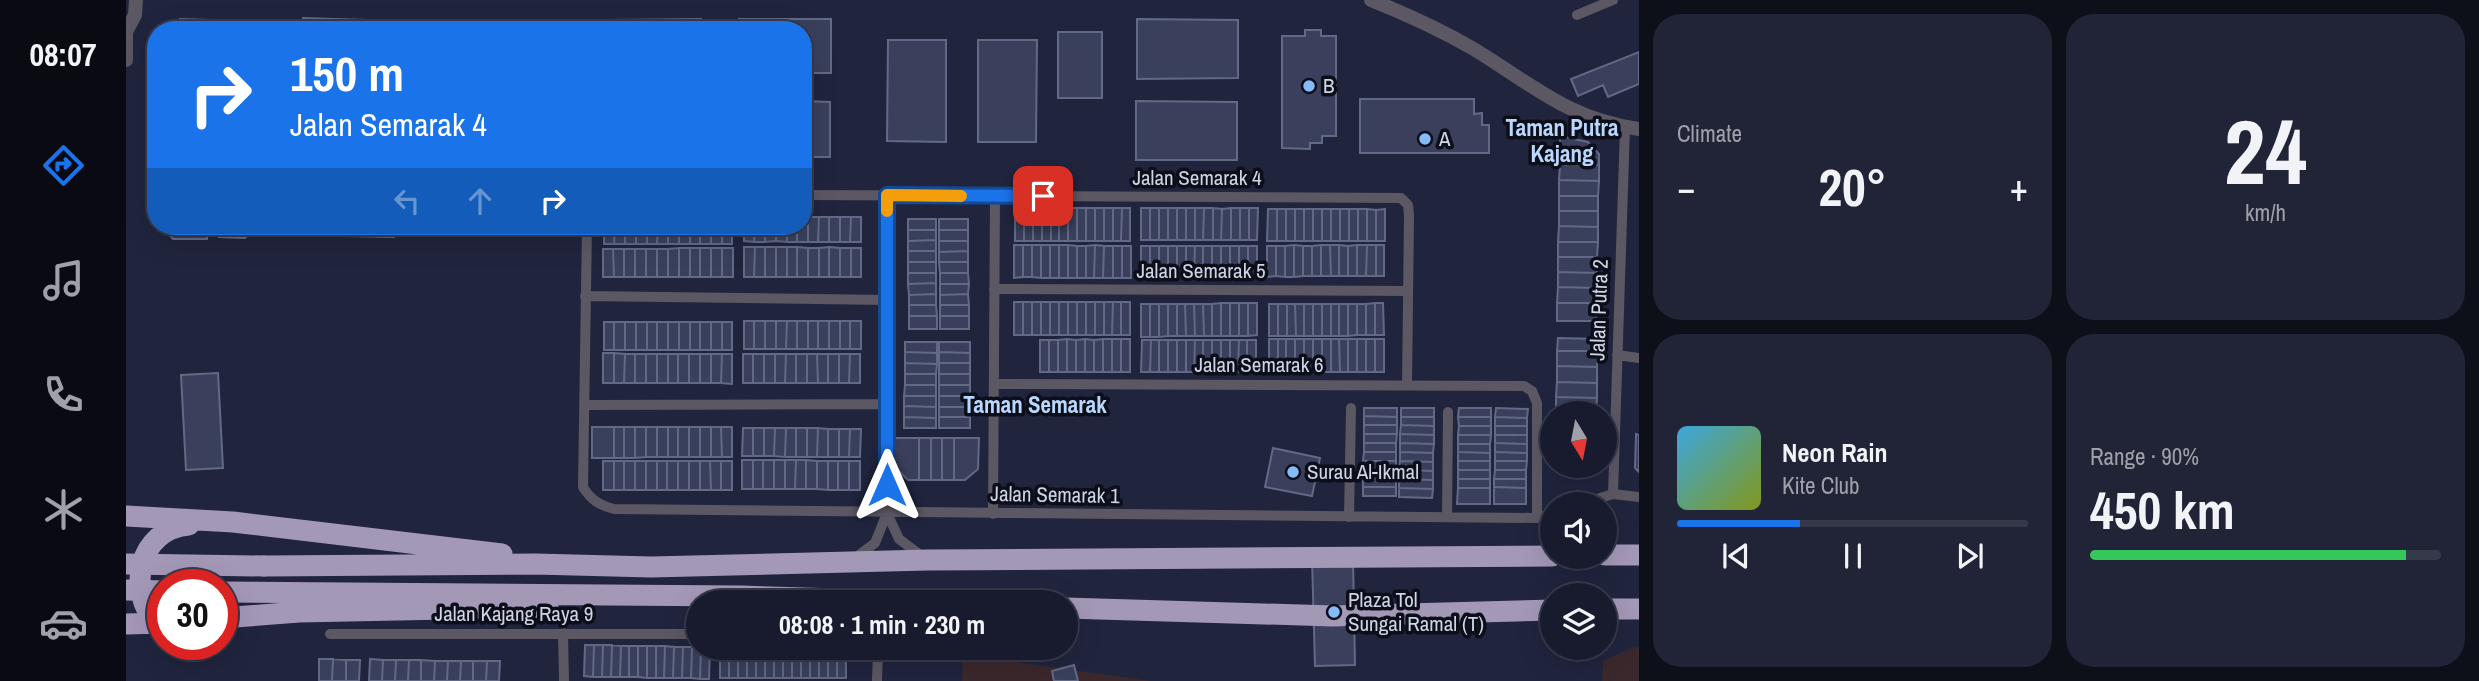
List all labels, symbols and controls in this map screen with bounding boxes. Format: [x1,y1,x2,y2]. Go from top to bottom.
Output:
text: 08:07 [29,33,97,76]
text: 150 m [290,40,404,106]
icon: right [175,49,266,140]
place label: B [1323,71,1335,100]
marker: B [1301,78,1317,94]
text: 24 [2224,90,2307,212]
text: Jalan Semarak 4 [290,103,487,146]
district label: Taman Putra Kajang [1506,112,1619,169]
text: Climate [1677,118,1742,149]
place label: A [1438,124,1451,153]
marker: A [1417,131,1433,147]
icon: directions [39,141,88,190]
text: 20° [1818,152,1887,222]
text: − [1677,162,1695,213]
text: + [2010,162,2028,213]
street label: Jalan Semarak 4 [1132,163,1262,192]
pin [1013,166,1073,226]
icon: arrive [1024,177,1062,215]
icon: left [388,182,426,220]
icon: ahead [461,182,499,220]
icon: right [534,182,572,220]
text: km/h [2245,197,2286,228]
icon: music [39,256,88,305]
street label: Jalan Semarak 5 [1136,256,1266,285]
street label: Jalan Putra 2 [1582,259,1615,361]
street label: Jalan Semarak 6 [1194,350,1324,379]
icon: phone [39,370,88,419]
district label: Taman Semarak [963,389,1107,420]
north arrow [1540,401,1617,478]
map controls [1540,401,1617,660]
text: Neon Rain [1782,435,1887,470]
text: Range · 90% [2090,441,2199,472]
position arrow [850,448,924,522]
place label: Surau Al-Ikmal [1307,457,1419,486]
marker: Surau Al-Ikmal [1285,464,1301,480]
text: Kite Club [1782,470,1860,501]
text: 450 km [2090,475,2235,545]
street label: Jalan Semarak 1 [990,479,1120,510]
icon: climate [39,485,88,534]
button: sound [1540,492,1617,569]
icon: previous [1717,537,1755,575]
icon: pause [1834,537,1872,575]
icon: next [1951,537,1989,575]
speed limit sign: 30 [147,569,238,660]
button: layers [1540,583,1617,660]
place label: Plaza Tol Sungai Ramal (T) [1348,585,1484,638]
icon: car [39,599,88,648]
street label: Jalan Kajang Raya 9 [435,599,593,628]
marker: Plaza Tol Sungai Ramal (T) [1326,604,1342,620]
text: 08:08 · 1 min · 230 m [779,607,985,642]

